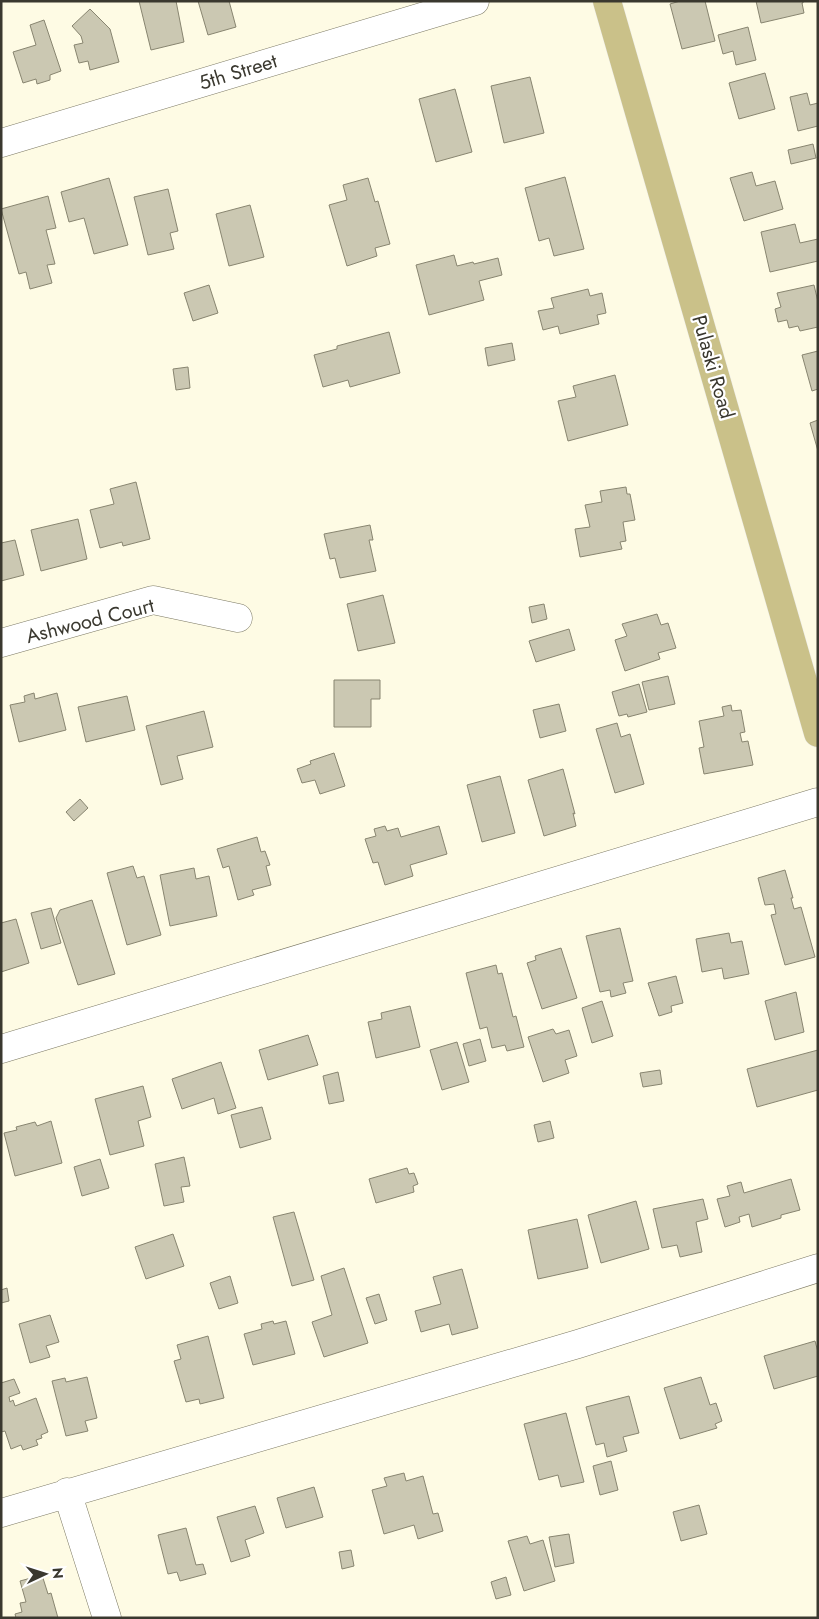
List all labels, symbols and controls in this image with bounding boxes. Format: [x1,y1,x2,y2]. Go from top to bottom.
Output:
street label: 5th Street [195,46,281,98]
street label: Pulaski Road [684,312,742,422]
street label: Ashwood Court [23,591,157,651]
north arrow [20,1549,70,1599]
text: N [48,1567,68,1579]

